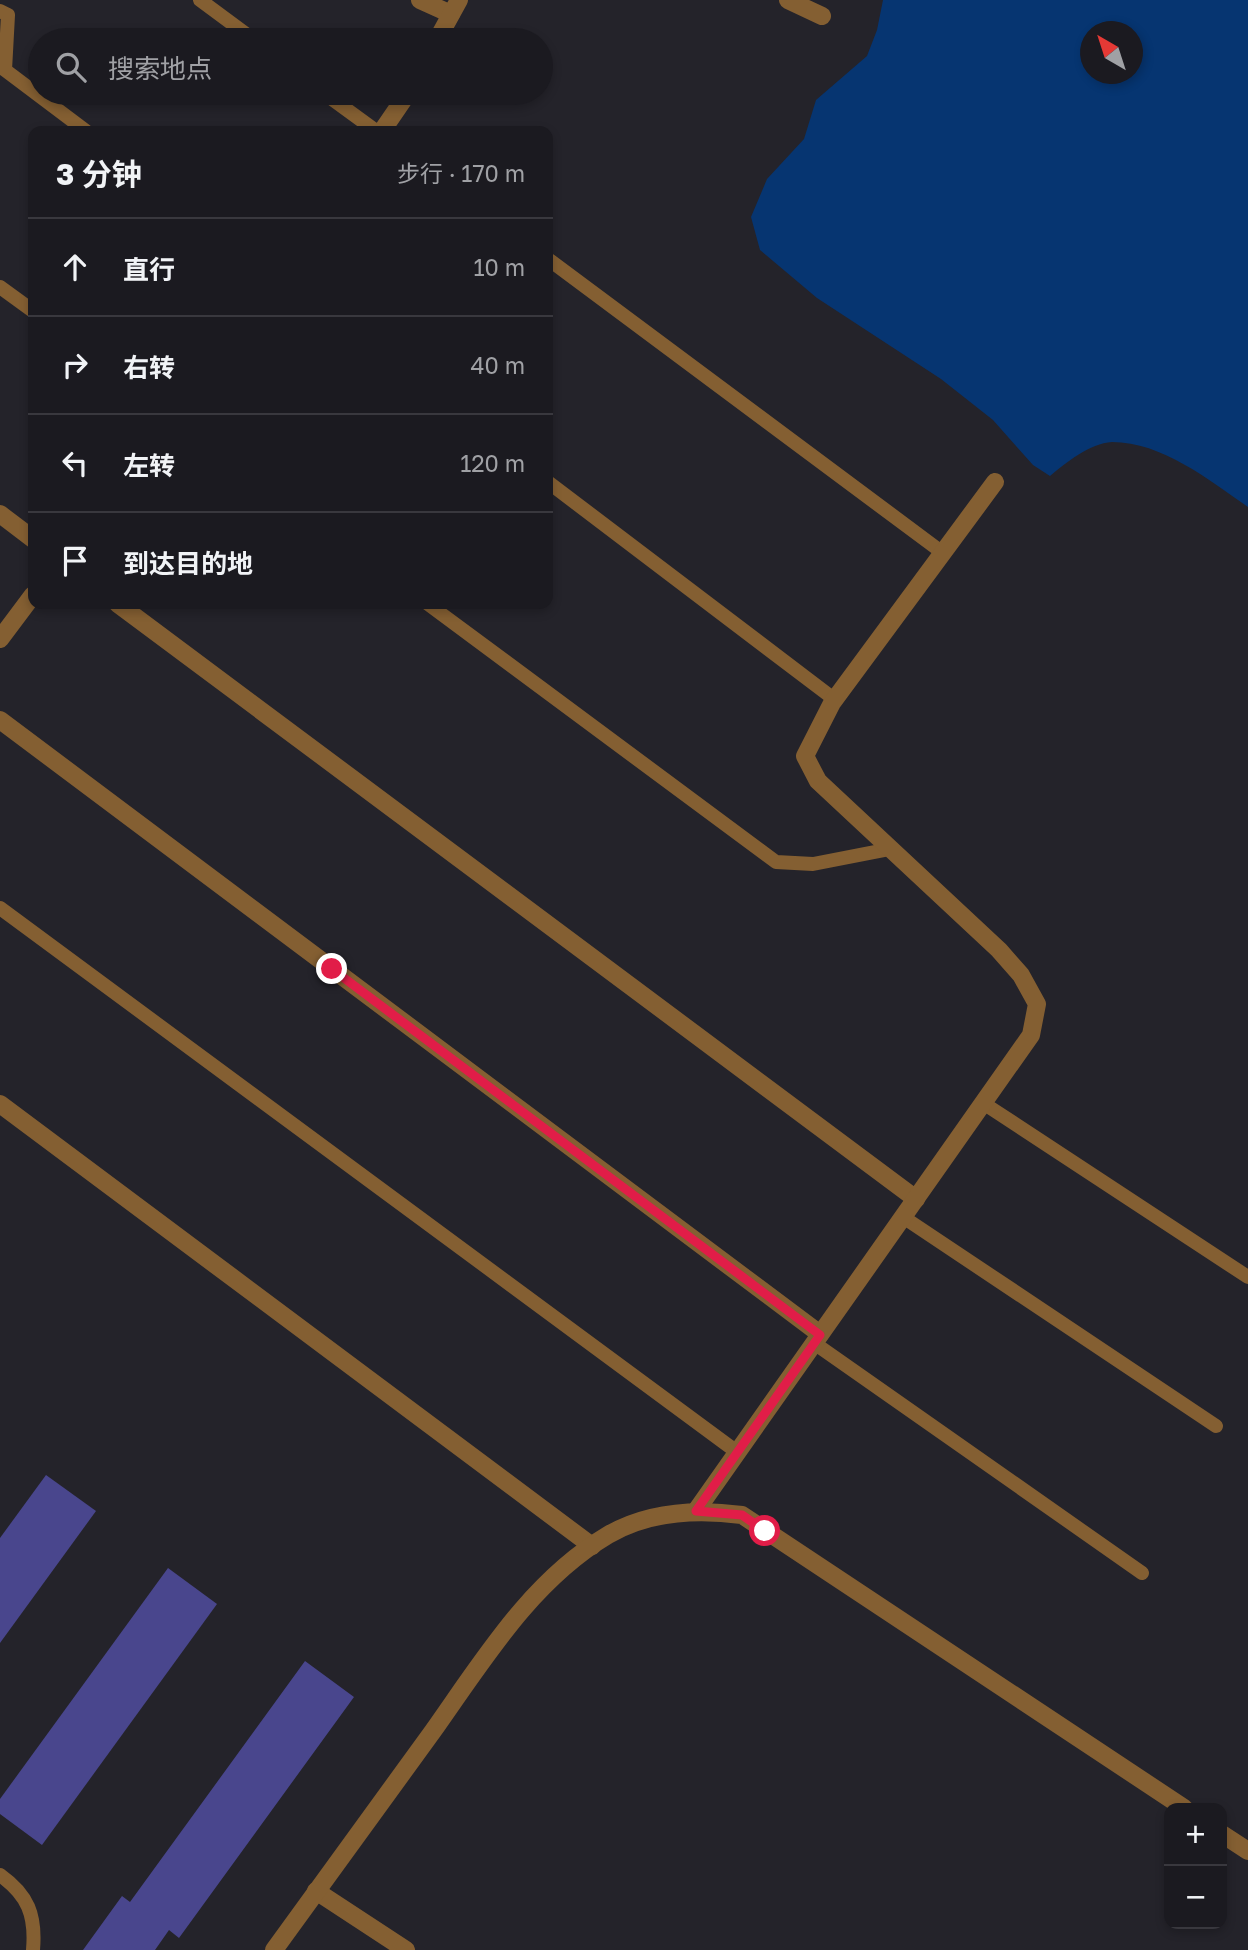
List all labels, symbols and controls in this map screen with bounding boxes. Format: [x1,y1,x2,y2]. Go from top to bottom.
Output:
north arrow [1080,21,1143,84]
search box [28,28,553,105]
icon: search [52,48,90,86]
text: 搜索地点 [108,53,212,84]
text: 3 分钟 [56,156,142,192]
text: 步行 · 170 m [397,159,525,187]
icon: ahead [56,248,94,286]
text: 10 m [473,253,525,281]
text: 直行 [123,254,175,285]
icon: right [56,346,94,384]
text: 40 m [471,351,525,379]
text: 右转 [123,352,175,383]
icon: left [56,444,94,482]
text: 120 m [460,449,525,477]
text: 左转 [123,450,175,481]
icon: arrive [56,542,94,580]
text: 到达目的地 [123,548,253,579]
route end [316,953,347,984]
route start [749,1515,780,1546]
map controls [1164,1803,1227,1929]
button: + [1164,1803,1227,1866]
button: − [1164,1866,1227,1929]

